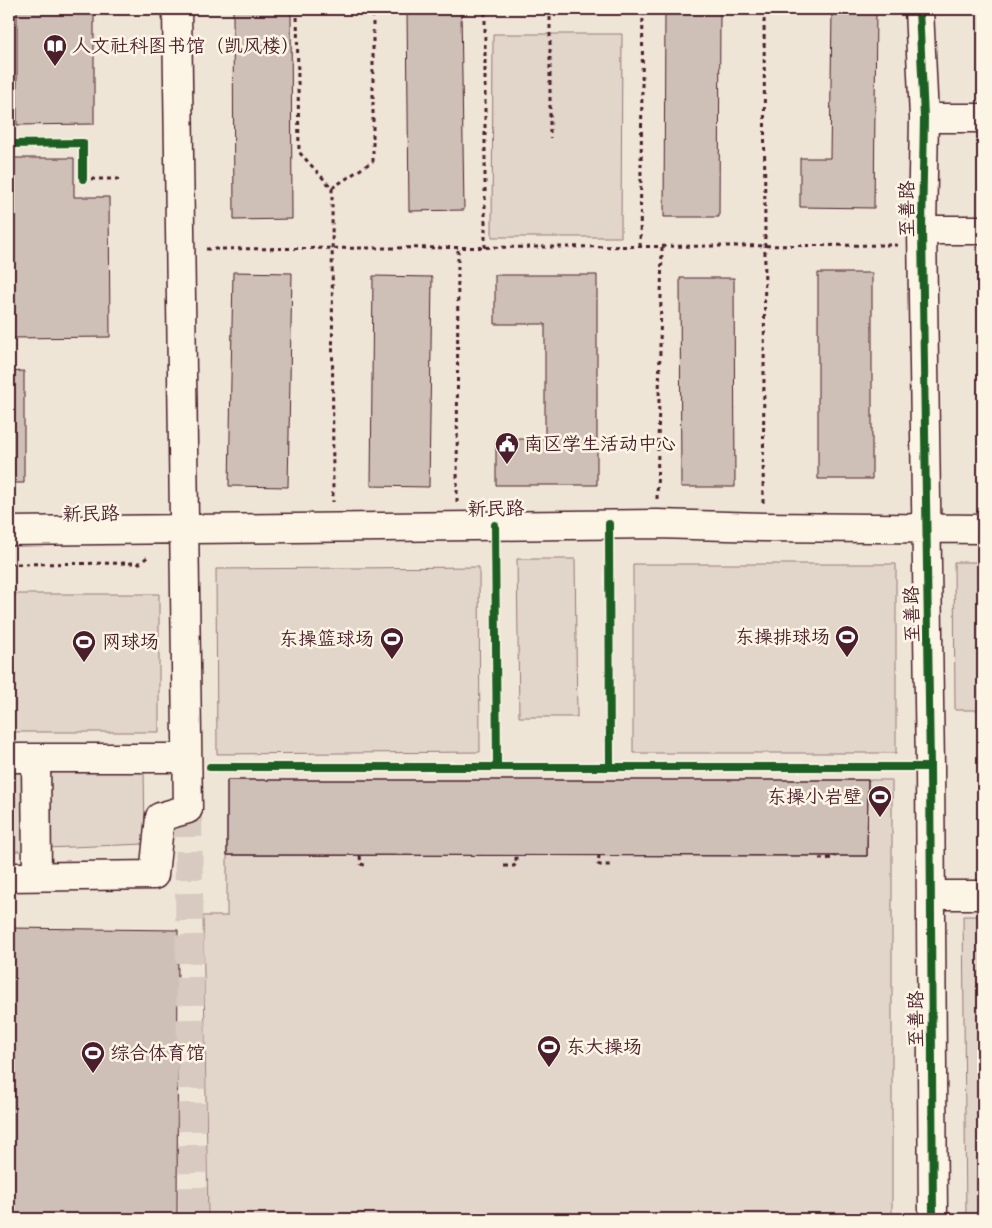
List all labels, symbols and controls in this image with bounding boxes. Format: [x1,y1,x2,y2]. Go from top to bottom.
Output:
library icon: 人文社科图书馆（凯风楼） [42,33,68,67]
place label: 人文社科图书馆（凯风楼） [72,35,300,57]
street label: 至善路 [896,180,918,238]
public building icon: 南区学生活动中心 [494,431,520,465]
place label: 南区学生活动中心 [524,433,676,455]
street label: 新民路 [467,498,525,520]
street label: 新民路 [62,503,120,525]
street label: 至善路 [901,585,923,643]
sports icon: 东操排球场 [834,624,860,658]
sports icon: 东操篮球场 [379,626,405,660]
place label: 东操排球场 [735,626,830,648]
place label: 东操篮球场 [279,628,374,650]
sports icon: 网球场 [71,629,97,663]
place label: 网球场 [102,631,159,653]
sports icon: 东操小岩壁 [867,784,893,818]
place label: 东操小岩壁 [767,786,862,808]
street label: 至善路 [905,990,927,1048]
sports icon: 东大操场 [536,1034,562,1068]
place label: 东大操场 [566,1036,642,1058]
sports icon: 综合体育馆 [80,1040,106,1074]
place label: 综合体育馆 [110,1042,205,1064]

